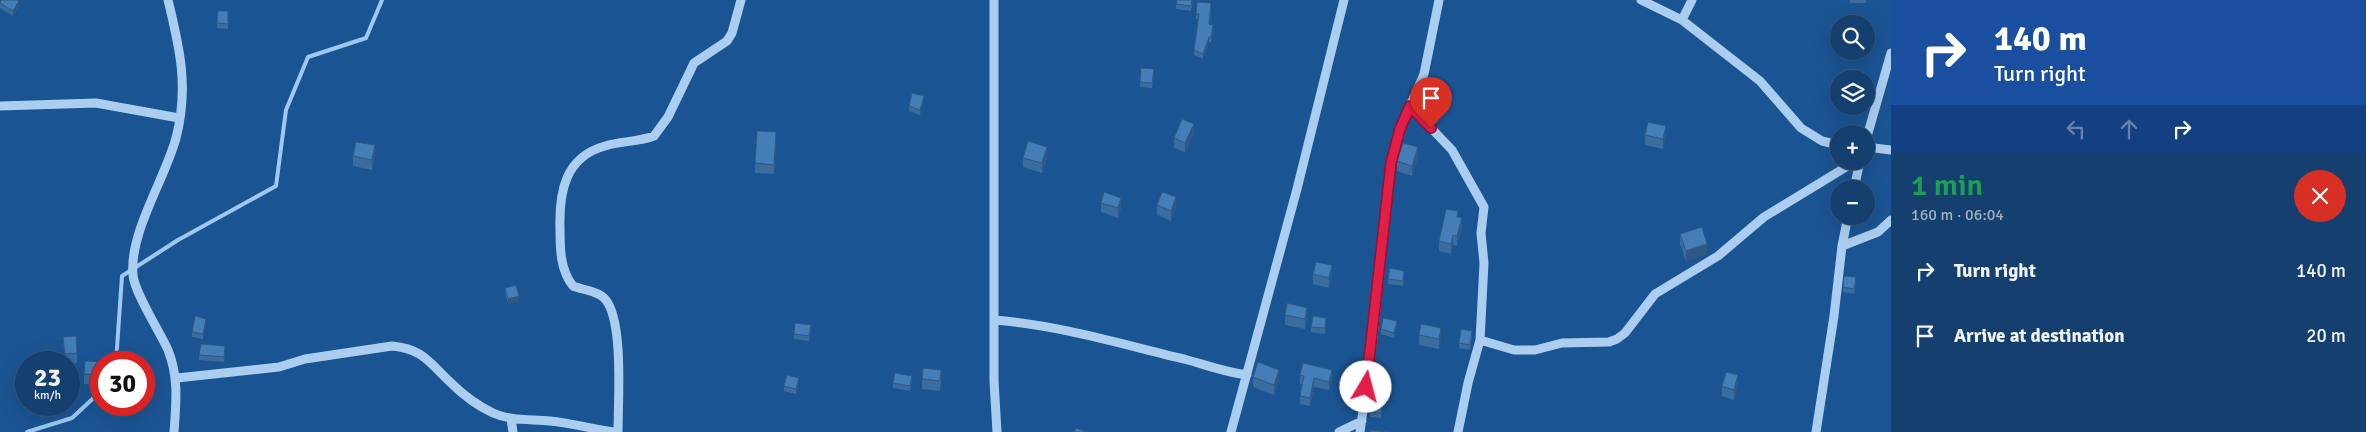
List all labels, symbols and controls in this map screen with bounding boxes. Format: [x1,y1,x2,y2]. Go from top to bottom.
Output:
map controls [1830,15,1875,225]
button: search [1830,15,1875,60]
text: 140 m [1994,17,2087,60]
icon: right [1911,20,1976,85]
text: Turn right [1994,60,2086,87]
button: layers [1830,70,1875,115]
pin [1410,77,1452,128]
icon: arrive [1417,84,1445,112]
icon: left [2062,115,2090,143]
icon: ahead [2115,115,2143,143]
icon: right [2168,115,2196,143]
button: + [1830,125,1875,170]
text: 1 min [1911,167,1983,204]
button: close [2294,170,2346,222]
button: − [1830,180,1875,225]
text: 160 m · 06:04 [1911,205,2004,225]
icon: right [1911,257,1939,285]
text: Turn right [1954,259,2036,283]
text: 140 m [2296,259,2346,283]
icon: arrive [1911,322,1939,350]
text: Arrive at destination [1954,324,2125,348]
text: 20 m [2306,324,2346,348]
speed limit sign: 30 [90,351,155,416]
position arrow [1339,360,1391,412]
text: 23 [34,362,61,393]
text: km/h [34,388,61,403]

